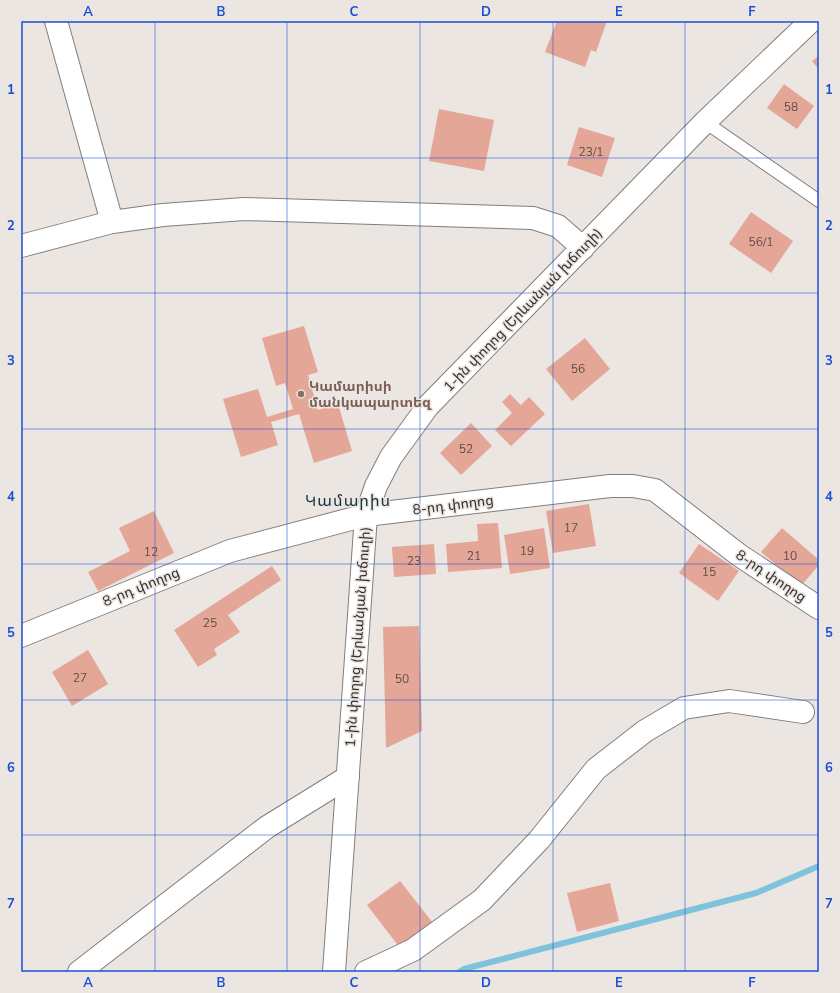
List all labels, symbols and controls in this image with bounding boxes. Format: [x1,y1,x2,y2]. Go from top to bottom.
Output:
text: A [83,3,93,21]
text: B [217,3,226,21]
text: C [350,3,359,21]
text: D [481,3,491,21]
text: E [615,3,623,21]
text: F [748,3,756,21]
text: 1 [7,81,15,99]
text: 1 [825,81,833,99]
house number: 58 [784,99,798,115]
house number: 23/1 [579,144,604,160]
text: 2 [7,217,15,235]
text: 2 [825,217,833,235]
street label: 1-ին փողոց (Երևանյան խճուղի) [439,224,607,396]
house number: 56/1 [749,234,774,250]
text: 3 [7,352,15,370]
text: 3 [825,352,833,370]
house number: 56 [571,361,585,377]
place label: Կամարիսի մանկապարտեզ [309,377,432,412]
marker: Կամարիսի մանկապարտեզ [296,389,306,399]
house number: 52 [459,441,473,457]
text: 4 [7,488,15,506]
text: 4 [825,488,833,506]
district label: Կամարիս [305,490,391,512]
street label: 8-րդ փողոց [411,491,495,519]
house number: 17 [564,520,578,536]
street label: 1-ին փողոց (Երևանյան խճուղի) [341,526,375,748]
house number: 19 [520,543,534,559]
house number: 12 [144,544,158,560]
street label: 8-րդ փողոց [732,545,810,607]
house number: 21 [467,548,481,564]
house number: 10 [783,548,797,564]
house number: 23 [407,553,421,569]
street label: 8-րդ փողոց [100,563,182,611]
house number: 15 [702,564,716,580]
house number: 25 [203,615,217,631]
text: 5 [7,624,15,642]
text: 5 [825,624,833,642]
house number: 27 [73,670,87,686]
house number: 50 [395,671,409,687]
text: 6 [7,759,15,777]
text: 6 [825,759,833,777]
text: 7 [7,895,15,913]
text: 7 [825,895,833,913]
text: A [83,974,93,992]
text: B [217,974,226,992]
text: C [350,974,359,992]
text: D [481,974,491,992]
text: E [615,974,623,992]
text: F [748,974,756,992]

